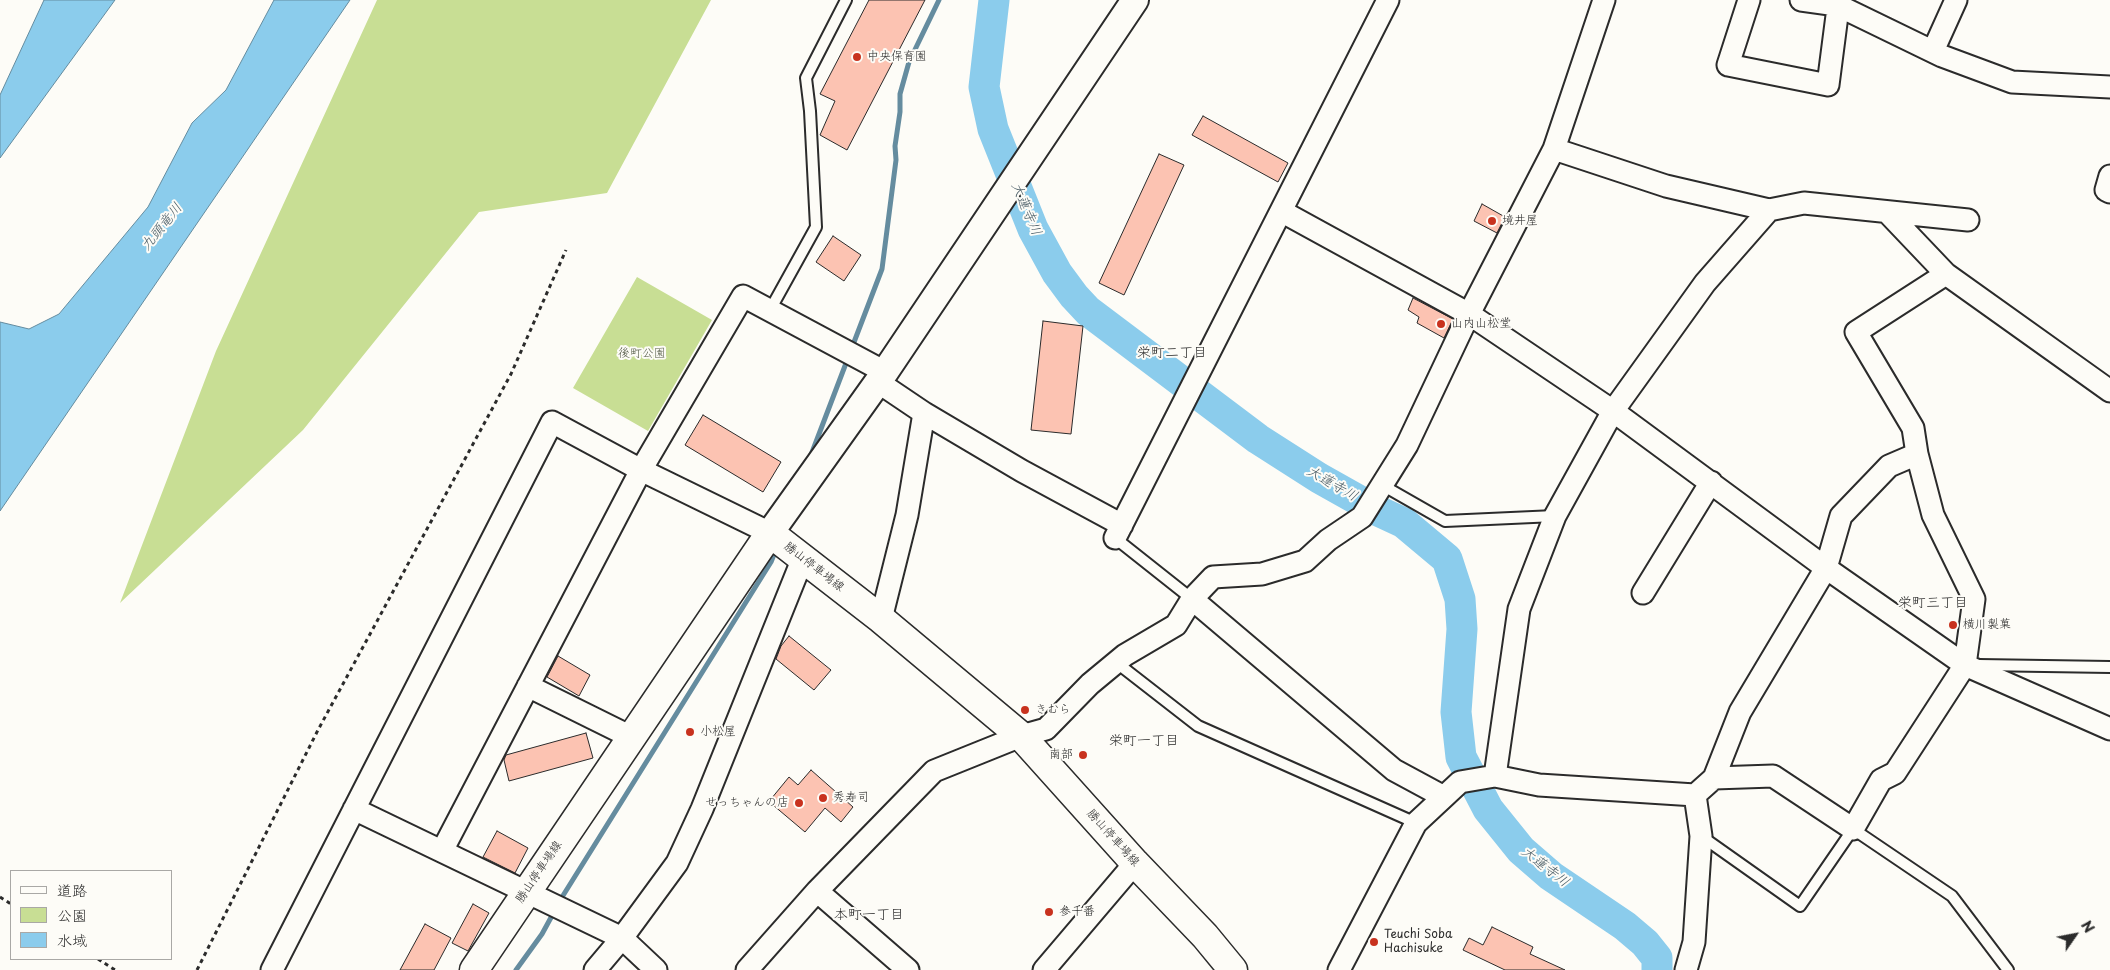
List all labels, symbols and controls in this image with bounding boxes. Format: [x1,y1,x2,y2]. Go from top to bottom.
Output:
place label: 中央保育園 [867,50,927,64]
marker: 中央保育園 [851,51,863,63]
water label: 大蓮寺川 [1007,180,1045,238]
water label: 九頭竜川 [138,200,186,254]
place label: 境井屋 [1502,214,1538,228]
marker: 境井屋 [1486,215,1498,227]
place label: 山内山松堂 [1451,317,1511,331]
marker: 山内山松堂 [1435,318,1447,330]
district label: 栄町二丁目 [1137,345,1207,361]
park label: 後町公園 [618,347,666,361]
water label: 大蓮寺川 [1304,463,1360,505]
street label: 勝山停車場線 [781,539,847,595]
district label: 栄町三丁目 [1898,595,1968,611]
place label: 横川製菓 [1963,618,2011,632]
marker: 横川製菓 [1947,619,1959,631]
place label: きむら [1035,703,1071,717]
marker: きむら [1019,704,1031,716]
place label: 小松屋 [700,725,736,739]
marker: 小松屋 [684,726,696,738]
district label: 栄町一丁目 [1109,733,1179,749]
place label: 南部 [1049,748,1073,762]
marker: 南部 [1077,749,1089,761]
place label: 秀寿司 [833,791,869,805]
marker: 秀寿司 [817,792,829,804]
place label: せっちゃんの店 [705,796,789,810]
marker: せっちゃんの店 [793,797,805,809]
street label: 勝山停車場線 [1084,806,1142,870]
street label: 勝山停車場線 [513,838,565,906]
water label: 大蓮寺川 [1518,843,1572,891]
legend [10,870,172,960]
text: 道路 [57,878,87,901]
text: 公園 [57,903,87,926]
place label: 参千番 [1059,905,1095,919]
marker: 参千番 [1043,906,1055,918]
district label: 本町一丁目 [834,907,904,923]
north arrow [2050,910,2100,960]
text: N [2076,916,2100,937]
text: 水域 [57,928,87,951]
place label: Teuchi Soba Hachisuke [1384,928,1452,956]
marker: Teuchi Soba Hachisuke [1368,936,1380,948]

